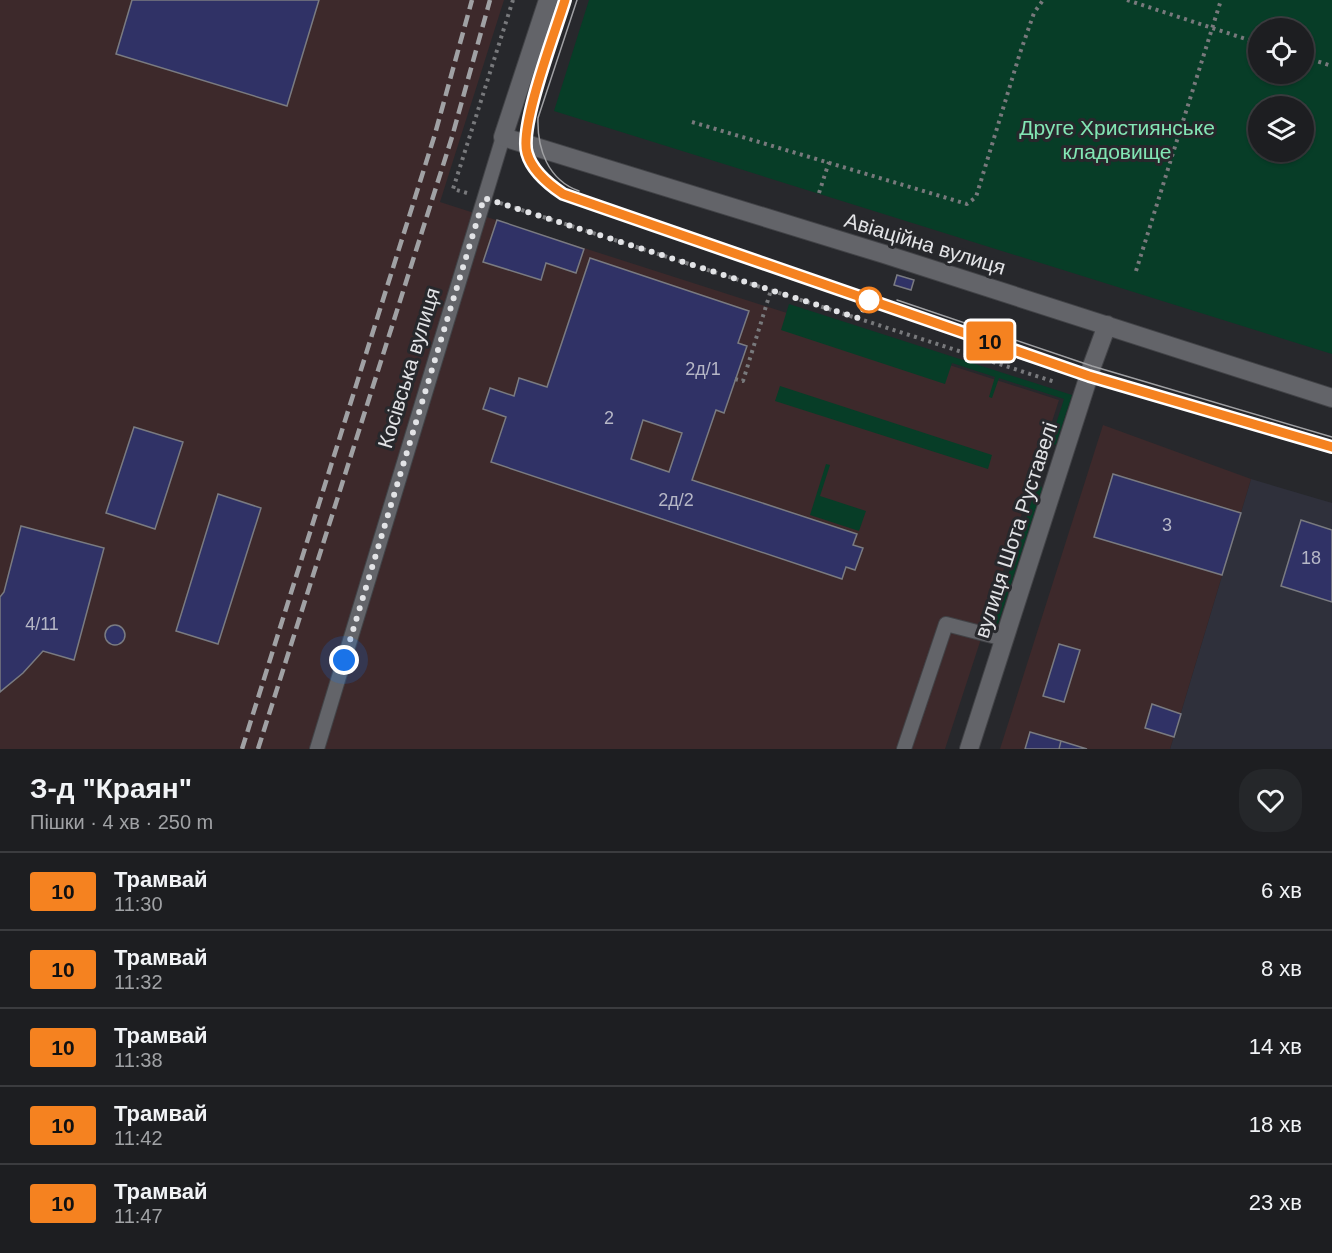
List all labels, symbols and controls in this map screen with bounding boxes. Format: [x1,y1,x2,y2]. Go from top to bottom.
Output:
map controls [1248,18,1314,162]
button: locate [1248,18,1314,84]
button: layers [1248,96,1314,162]
park label: Друге Християнське кладовище [1019,116,1215,163]
street label: Авіаційна вулиця [842,208,1008,279]
street label: Косівська вулиця [373,285,444,451]
unlabelled marker [856,287,882,313]
line badge: 10 [963,322,1017,360]
text: 10 [978,330,1002,353]
house number: 2д/1 [685,359,721,379]
house number: 2 [604,408,614,428]
street label: вулиця Шота Руставелі [970,419,1061,641]
house number: 2д/2 [658,490,694,510]
house number: 3 [1162,515,1172,535]
house number: 18 [1301,548,1321,568]
house number: 4/11 [25,614,59,634]
your location [329,645,359,675]
button: heart [1239,769,1302,832]
text: З-д "Краян" [30,773,192,804]
text: Пішки · 4 хв · 250 m [30,811,213,833]
text: Трамвай [114,867,208,892]
text: 6 хв [1261,878,1302,903]
text: 10 [51,880,75,903]
text: 11:30 [114,893,163,915]
text: Трамвай [114,945,208,970]
text: 8 хв [1261,956,1302,981]
text: 10 [51,958,75,981]
text: 11:32 [114,971,163,993]
text: Трамвай [114,1023,208,1048]
text: 14 хв [1249,1034,1302,1059]
text: 10 [51,1036,75,1059]
text: 11:38 [114,1049,163,1071]
text: Трамвай [114,1101,208,1126]
text: 18 хв [1249,1112,1302,1137]
text: 10 [51,1114,75,1137]
text: 11:42 [114,1127,163,1149]
text: Трамвай [114,1179,208,1204]
text: 23 хв [1249,1190,1302,1215]
text: 10 [51,1192,75,1215]
text: 11:47 [114,1205,163,1227]

